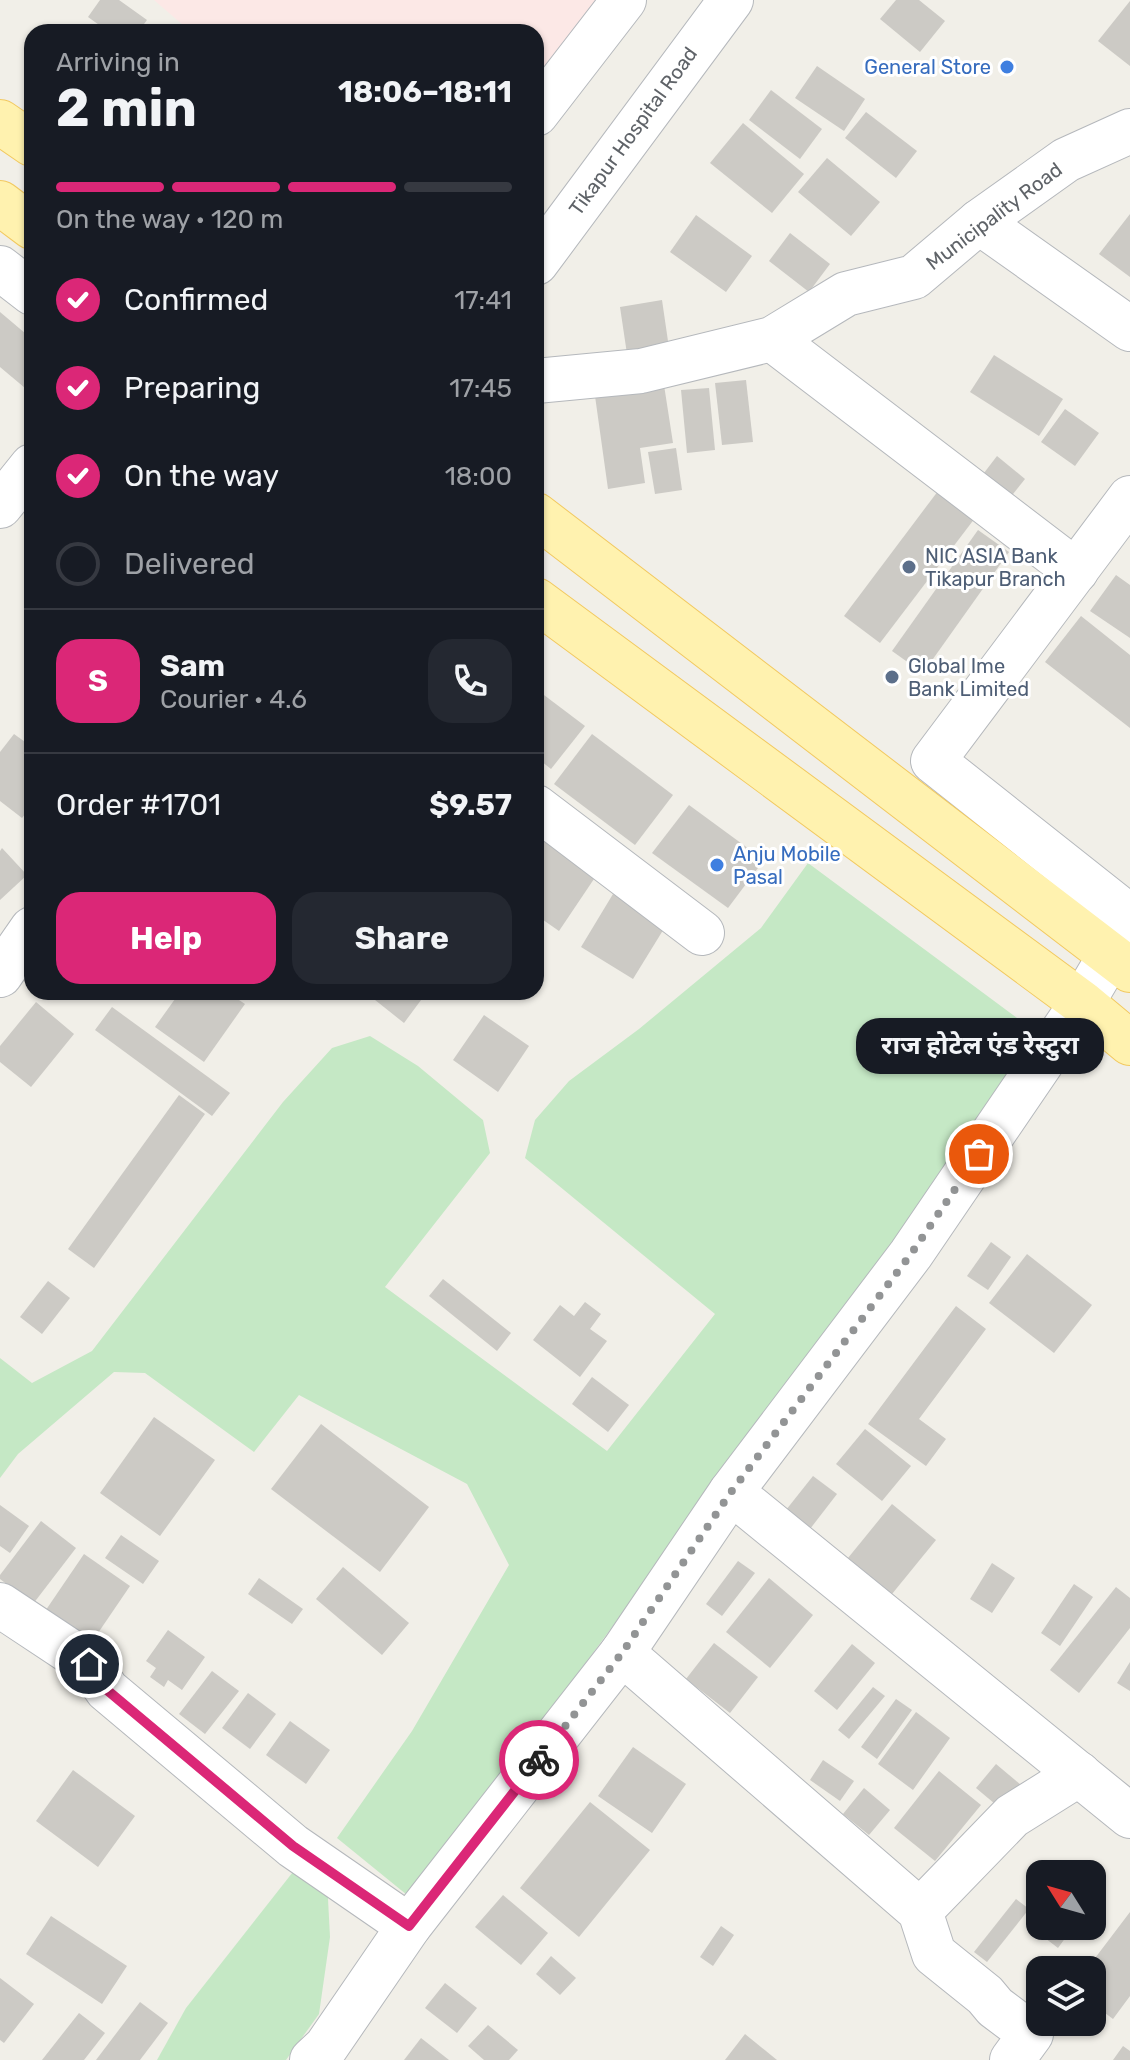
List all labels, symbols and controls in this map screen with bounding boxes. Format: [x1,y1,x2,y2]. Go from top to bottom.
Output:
street label: Tikapur Hospital Road [564,42,702,220]
text: Arriving in [56,47,180,78]
place label: General Store [864,55,991,79]
marker: General Store [998,58,1016,76]
text: 18:06–18:11 [338,74,512,110]
text: 2 min [56,77,197,139]
street label: Municipality Road [921,157,1067,275]
text: On the way · 120 m [56,204,283,235]
icon: check [56,278,100,322]
text: Confirmed [124,282,268,318]
text: 17:41 [454,285,512,316]
icon: check [56,366,100,410]
text: Preparing [124,370,260,406]
text: 17:45 [449,373,512,404]
icon: check [56,454,100,498]
text: On the way [124,458,279,494]
text: 18:00 [445,461,512,492]
place label: NIC ASIA Bank Tikapur Branch [925,544,1066,591]
text: Delivered [124,546,255,582]
marker: NIC ASIA Bank Tikapur Branch [900,558,918,576]
button: phone [428,639,512,723]
text: Sam [160,648,225,684]
place label: Global Ime Bank Limited [908,654,1029,701]
text: S [88,663,108,699]
marker: Global Ime Bank Limited [883,668,901,686]
text: Courier · 4.6 [160,684,307,715]
text: Order #1701 [56,787,221,823]
text: $9.57 [429,787,512,823]
place label: Anju Mobile Pasal [733,842,841,889]
marker: Anju Mobile Pasal [708,856,726,874]
button: Help [56,892,276,984]
button: Share [292,892,512,984]
callout: राज होटेल एंड रेस्टुरा [855,1018,1103,1074]
text: राज होटेल एंड रेस्टुरा [881,1030,1079,1061]
pin [945,1120,1013,1188]
icon: bag [957,1132,1001,1176]
pin [55,1630,123,1698]
icon: home [67,1642,111,1686]
courier [499,1720,579,1800]
icon: bike [517,1738,561,1782]
north arrow [1026,1860,1106,1940]
map controls [1026,1860,1106,2036]
button: layers [1026,1956,1106,2036]

